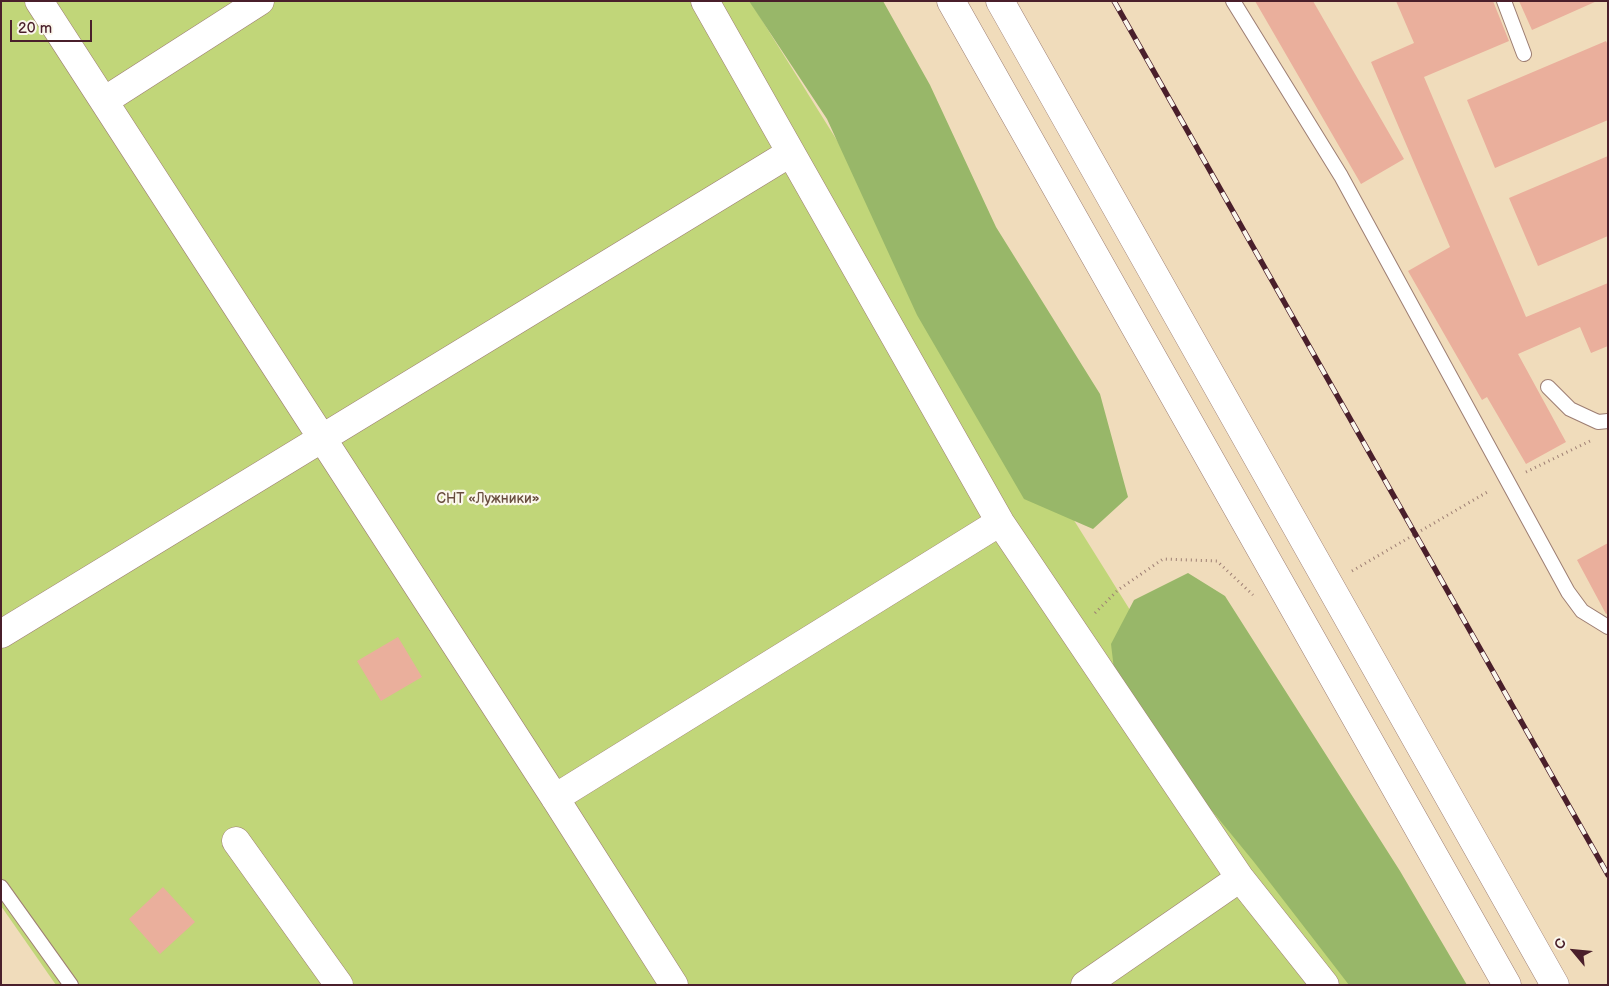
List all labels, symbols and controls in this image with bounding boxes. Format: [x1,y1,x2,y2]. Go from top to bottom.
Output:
scale bar [12,10,95,42]
text: 20 m [18,19,52,38]
park label: СНТ «Лужники» [436,491,540,507]
north arrow [1549,926,1599,976]
text: С [1551,935,1570,952]

